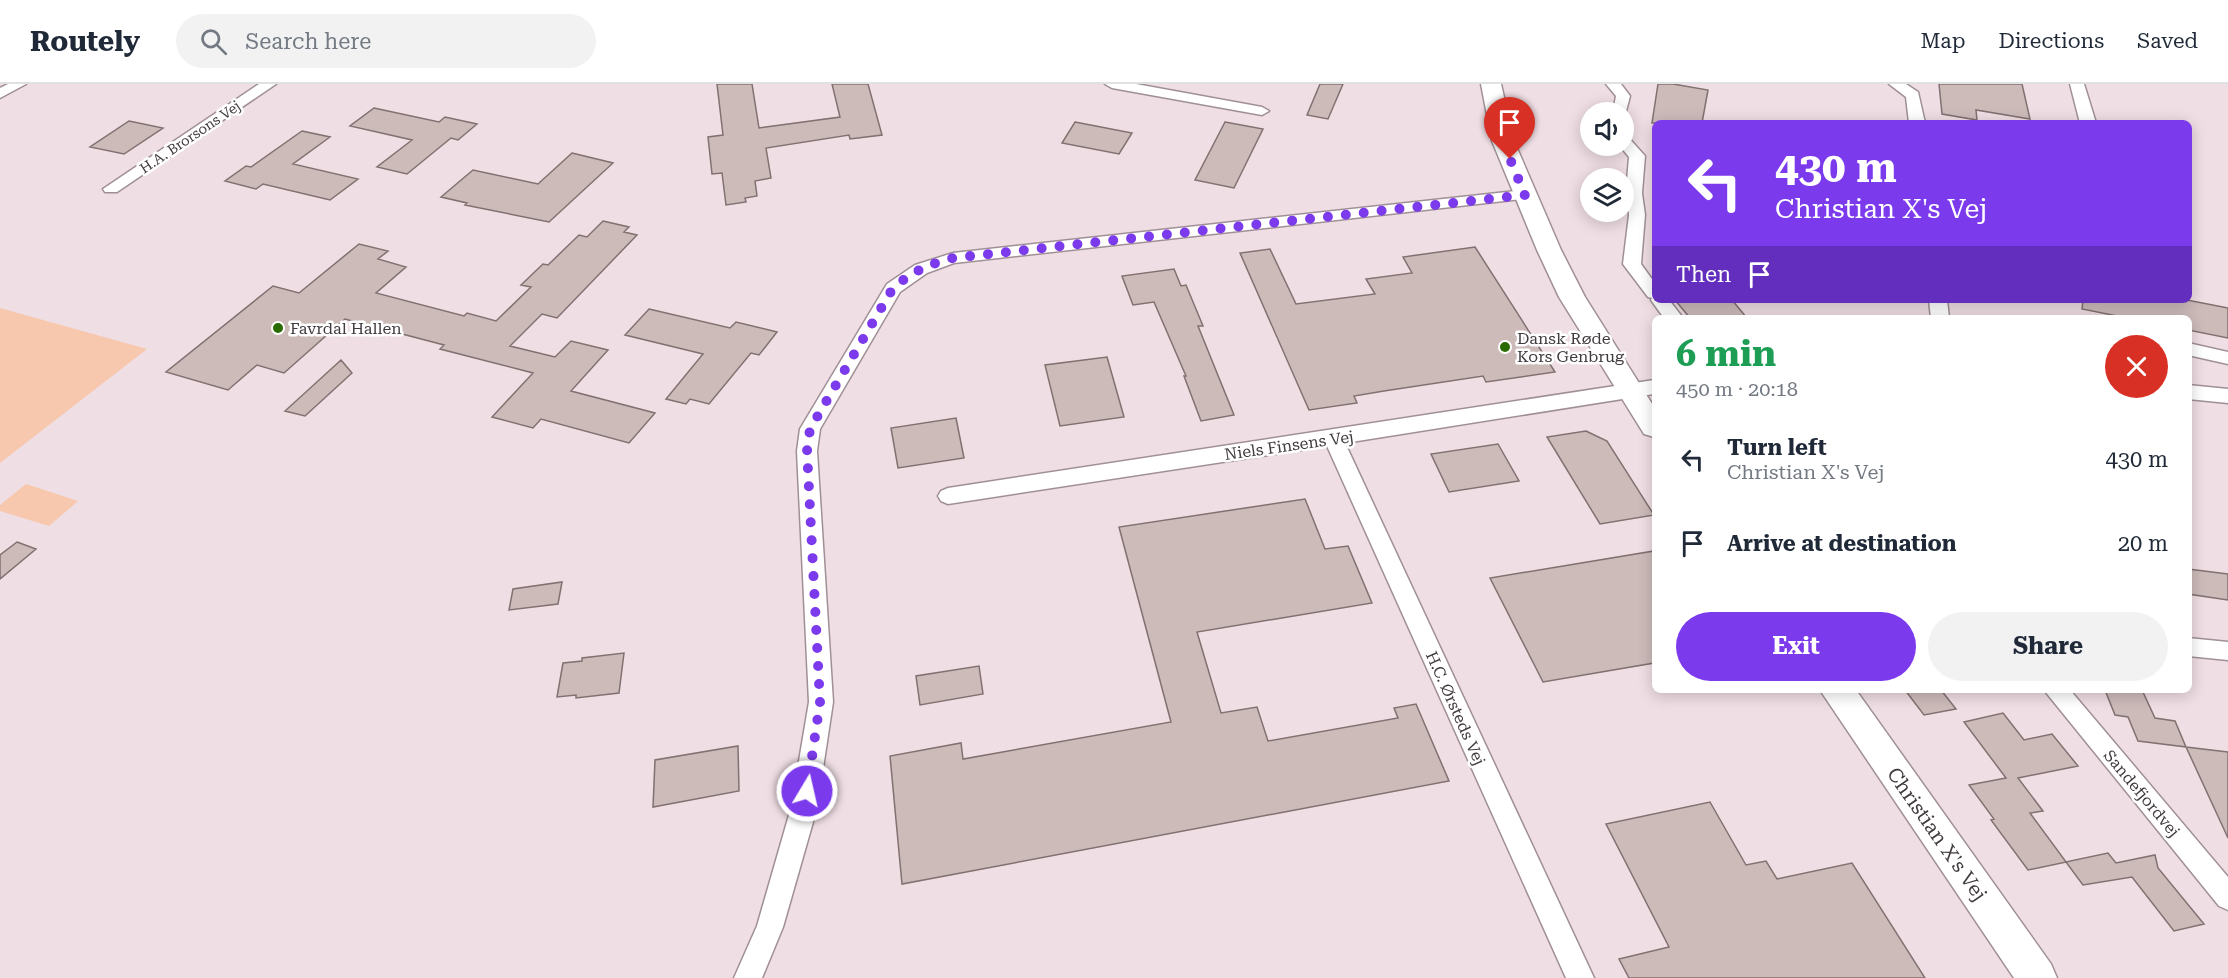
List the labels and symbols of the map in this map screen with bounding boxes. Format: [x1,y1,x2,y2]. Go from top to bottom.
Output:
street label: H.A. Brorsons Vej [137,97,243,177]
pin [1484,97,1535,159]
place label: Favrdal Hallen [290,319,402,338]
marker: Favrdal Hallen [271,321,285,335]
place label: Dansk Røde Kors Genbrug [1517,329,1625,366]
marker: Dansk Røde Kors Genbrug [1498,340,1512,354]
street label: Niels Finsens Vej [1223,427,1355,464]
street label: H.C. Ørsteds Vej [1422,648,1489,768]
street label: Sandefjordvej [2100,746,2183,841]
position arrow [775,759,839,823]
street label: Christian X's Vej [1882,763,1992,905]

